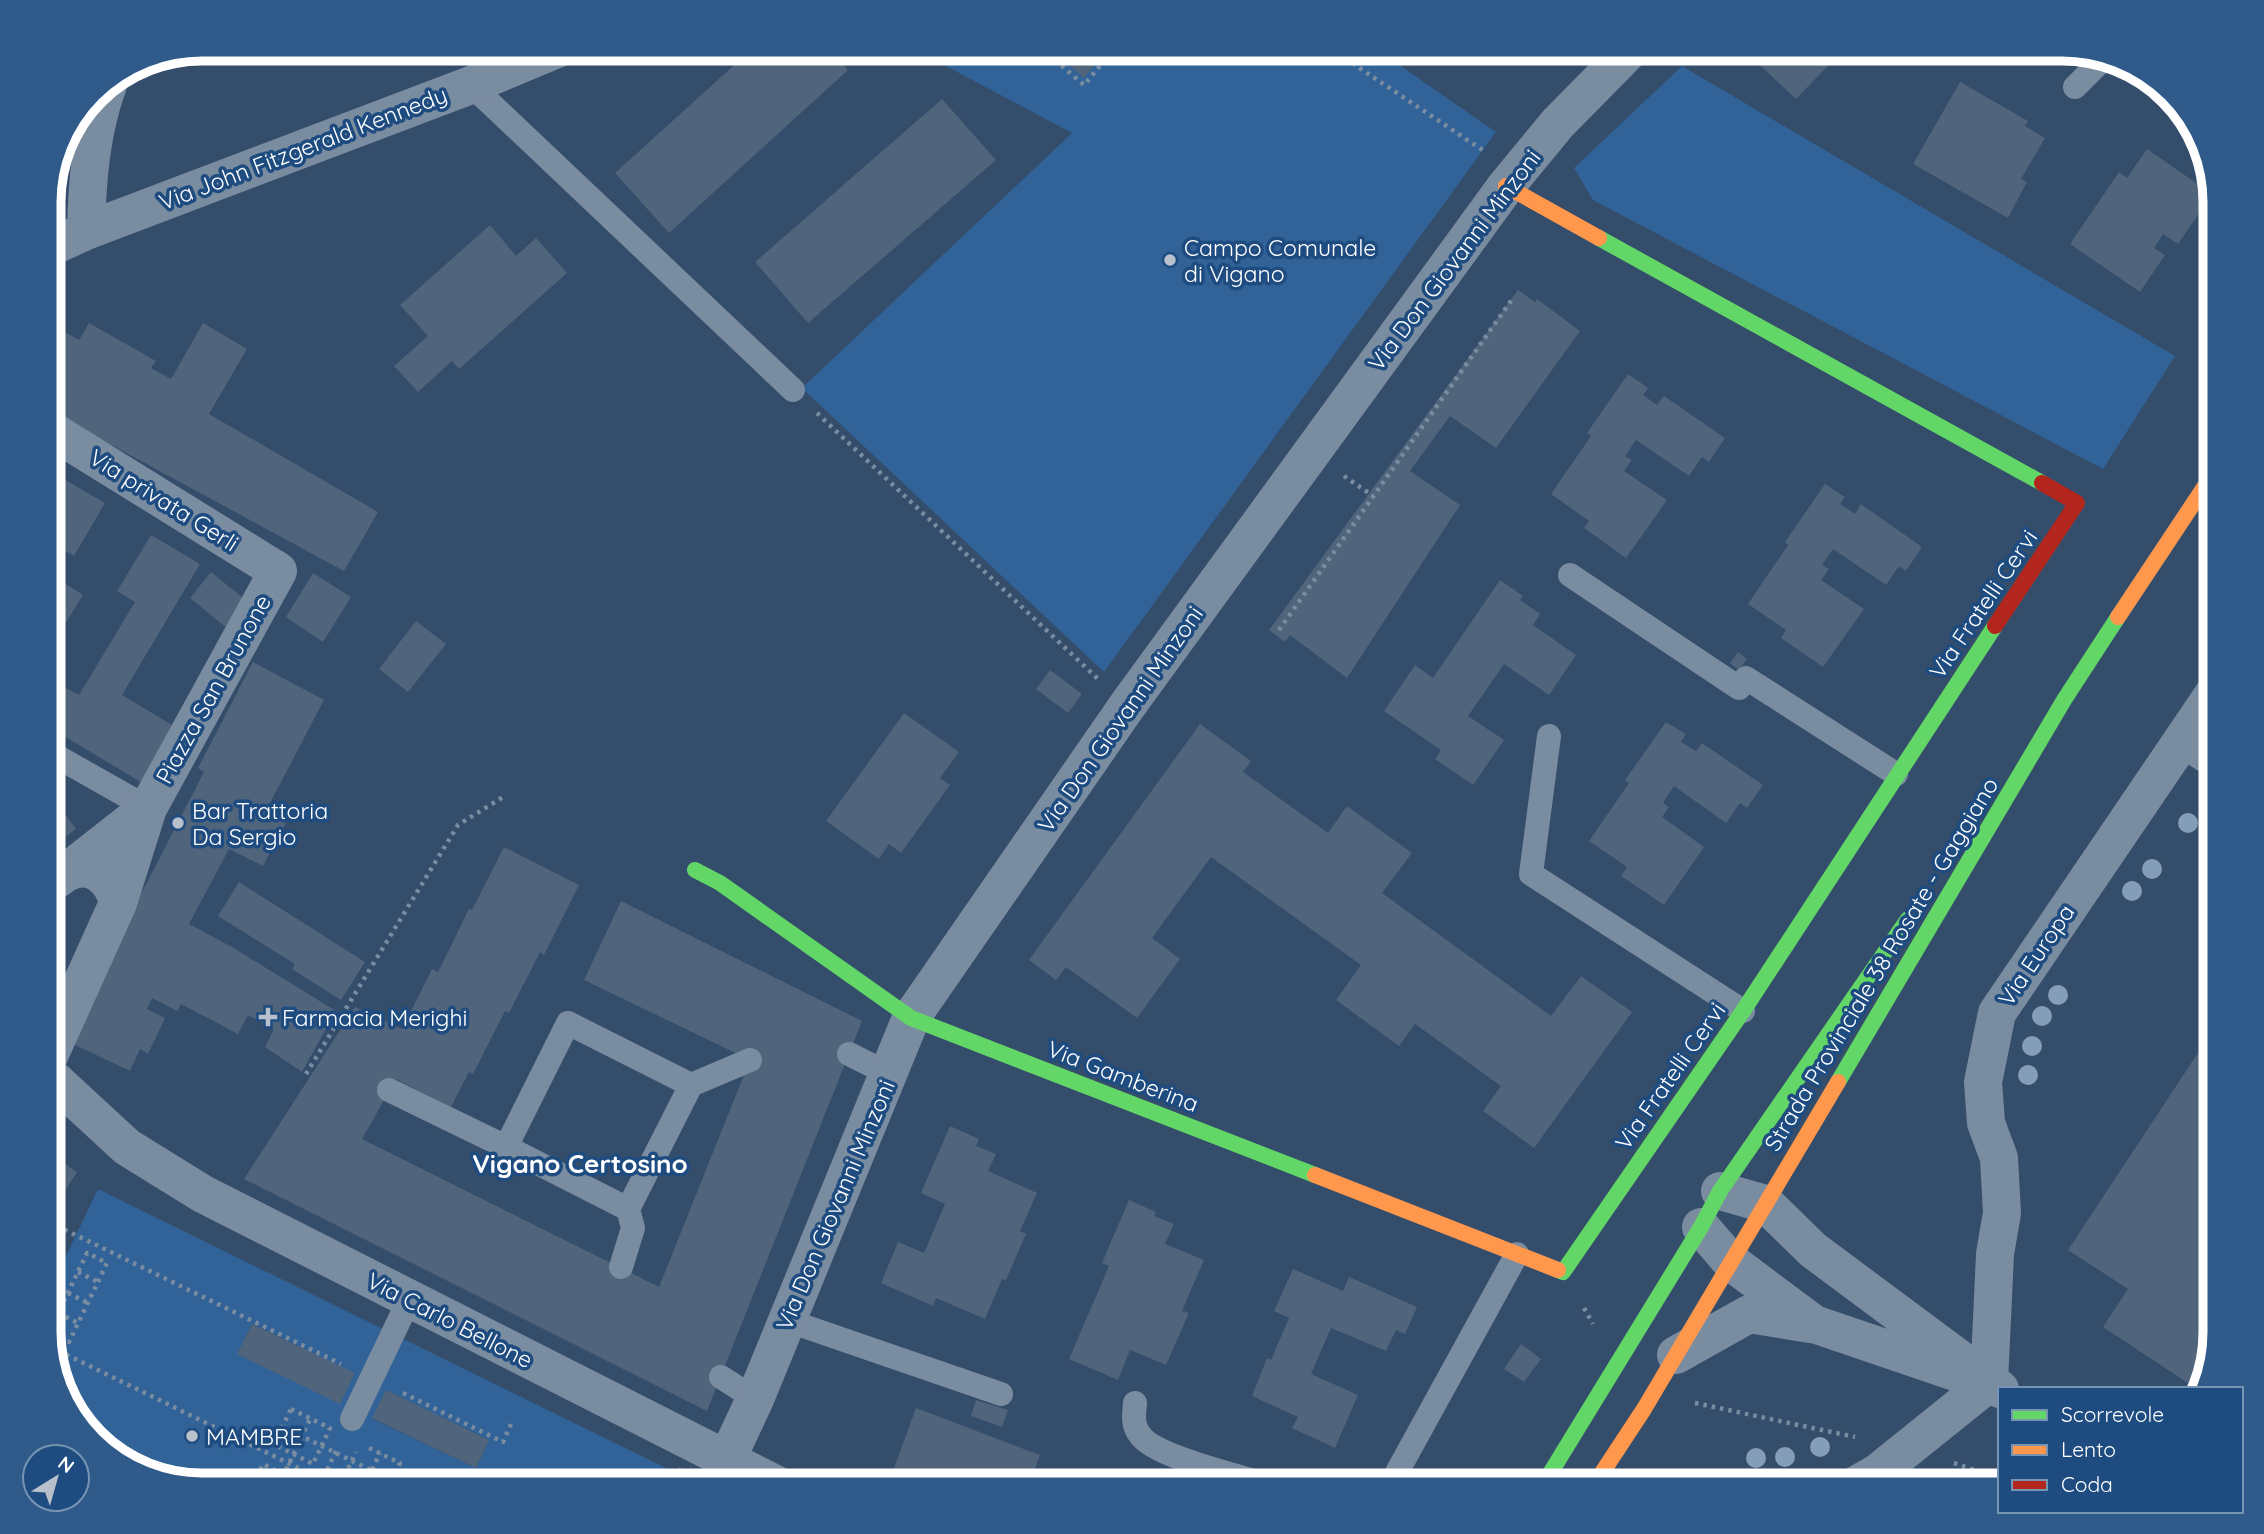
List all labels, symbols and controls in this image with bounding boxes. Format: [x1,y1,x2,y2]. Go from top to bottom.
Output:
street label: Via John Fitzgerald Kennedy [155,80,451,216]
street label: Via Don Giovanni Minzoni [1361,144,1547,376]
place label: Campo Comunale di Vigano [1184,233,1376,288]
marker: Campo Comunale di Vigano [1162,252,1178,268]
street label: Via privata Gerli [84,443,244,557]
street label: Via Fratelli Cervi [1923,524,2043,684]
street label: Piazza San Brunone [149,589,277,789]
street label: Via Don Giovanni Minzoni [1031,600,1209,838]
street label: Strada Provinciale 38 Rosate - Gaggiano [1758,772,2004,1156]
place label: Bar Trattoria Da Sergio [192,796,328,851]
marker: Bar Trattoria Da Sergio [170,815,186,831]
street label: Via Europa [1991,899,2081,1011]
street label: Via Fratelli Cervi [1608,997,1732,1155]
place label: Farmacia Merighi [282,1003,467,1032]
marker: Farmacia Merighi [260,1009,276,1025]
street label: Via Gamberina [1043,1034,1203,1118]
street label: Via Don Giovanni Minzoni [769,1075,901,1335]
district label: Vigano Certosino [472,1147,688,1180]
street label: Via Carlo Bellone [362,1266,538,1374]
legend [1998,1387,2243,1513]
text: Scorrevole [2061,1401,2164,1427]
place label: MAMBRE [206,1422,302,1451]
marker: MAMBRE [184,1428,200,1444]
text: Lento [2061,1436,2116,1462]
north arrow [21,1443,91,1513]
text: N [53,1451,79,1478]
text: Coda [2061,1471,2113,1497]

